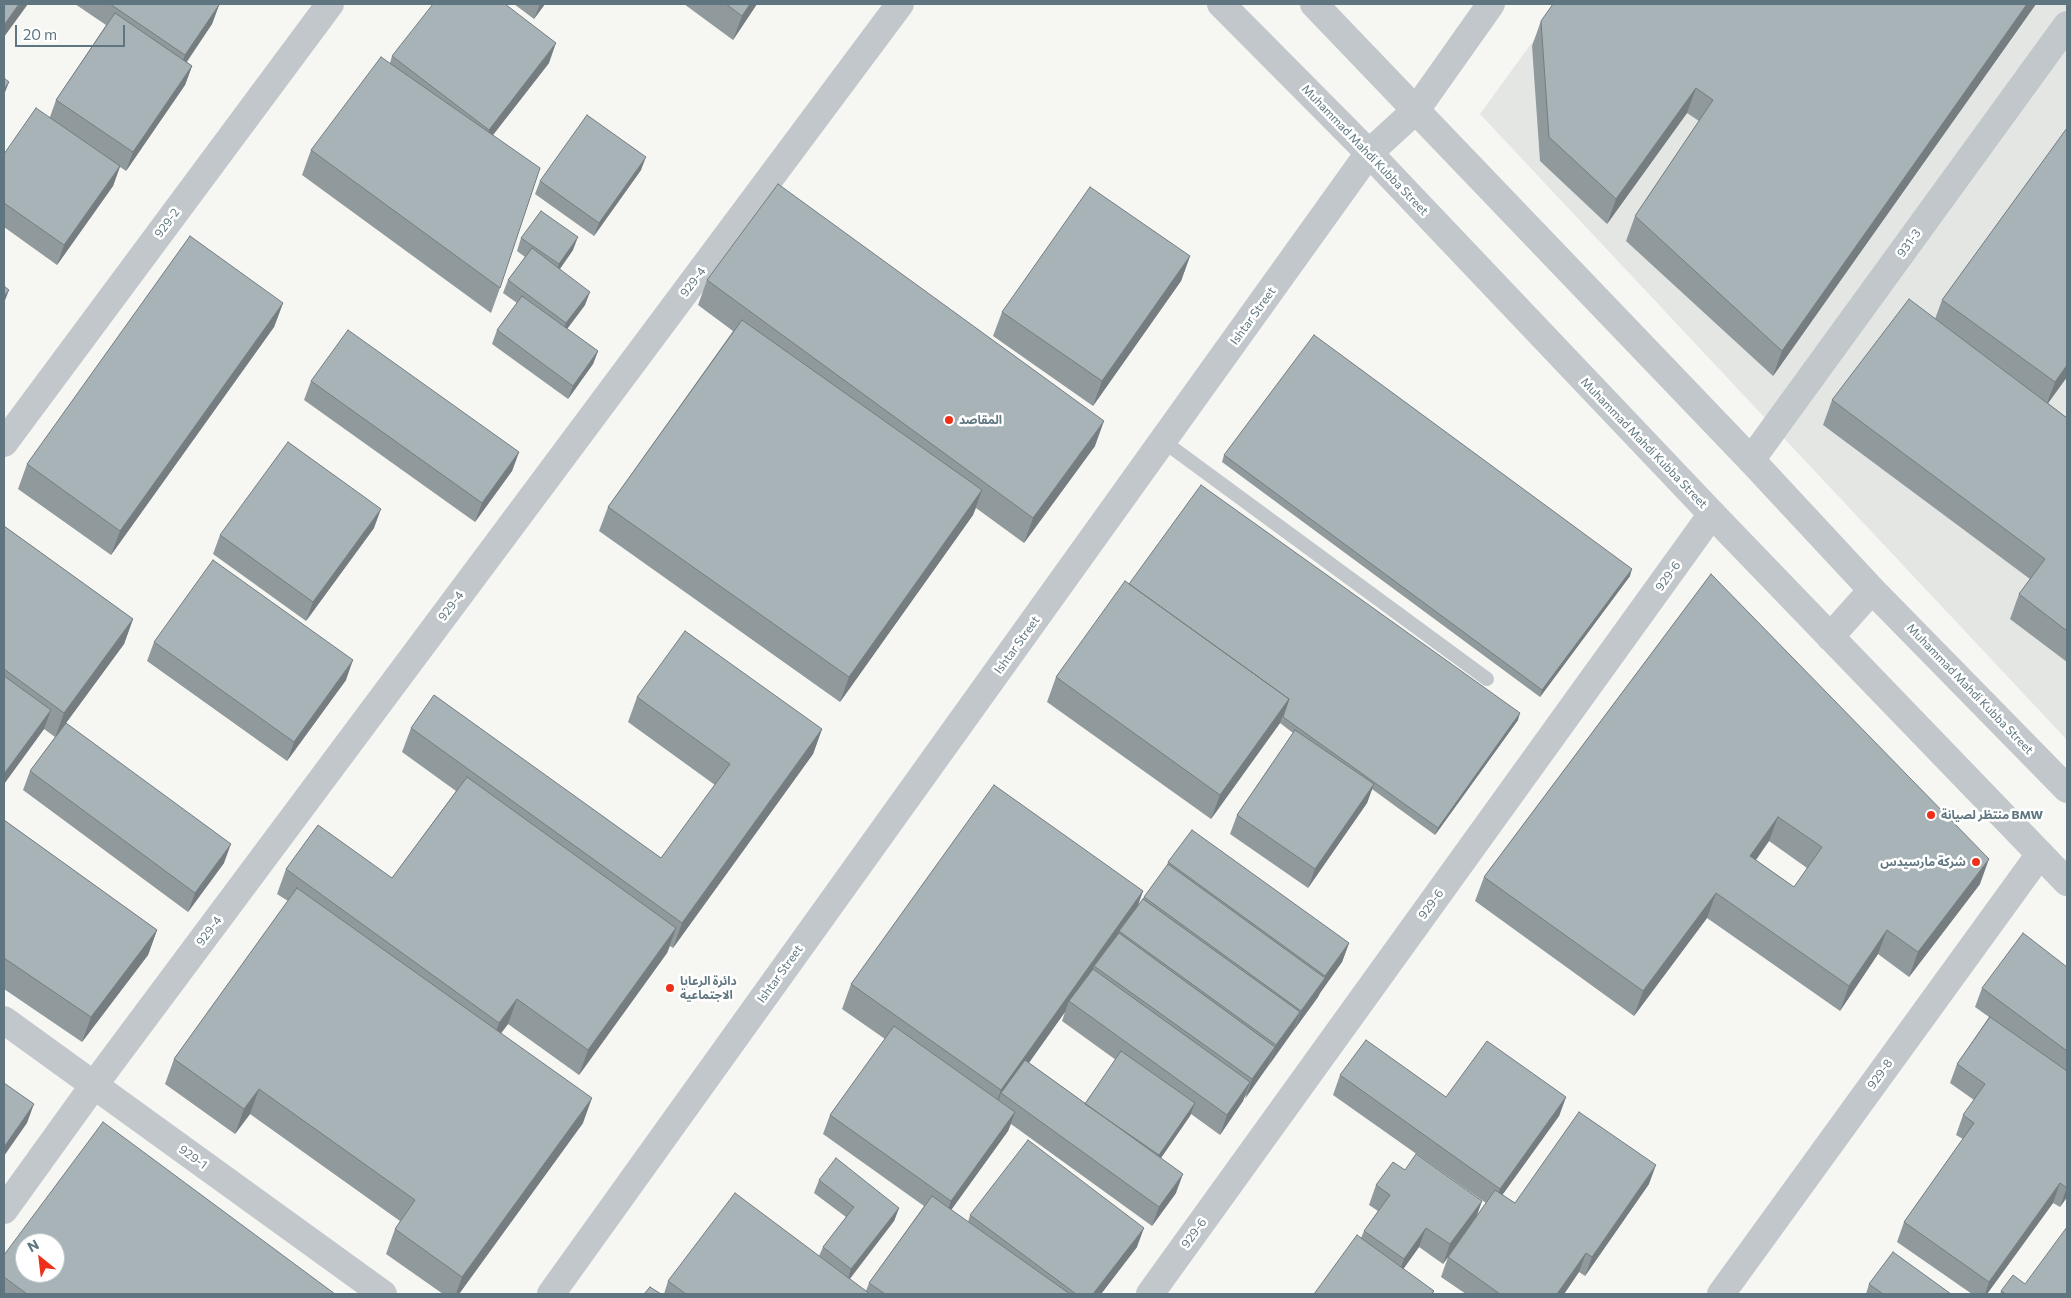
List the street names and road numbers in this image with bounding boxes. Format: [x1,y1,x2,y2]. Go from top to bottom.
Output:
street label: Muhammad Mahdi Kubba Street [1299,82,1431,218]
street label: 929-2 [151,206,183,240]
street label: 931-3 [1894,226,1924,260]
street label: 929-4 [677,264,709,300]
street label: Ishtar Street [1227,284,1279,348]
street label: Muhammad Mahdi Kubba Street [1578,375,1710,511]
street label: 929-6 [1652,558,1684,594]
street label: 929-4 [435,588,467,624]
street label: Ishtar Street [991,613,1043,677]
street label: Muhammad Mahdi Kubba Street [1904,621,2036,757]
street label: 929-6 [1415,886,1447,922]
street label: 929-4 [193,913,225,949]
street label: Ishtar Street [754,942,806,1006]
street label: 929-8 [1864,1056,1896,1092]
street label: 929-1 [176,1142,210,1172]
street label: 929-6 [1178,1215,1210,1251]

